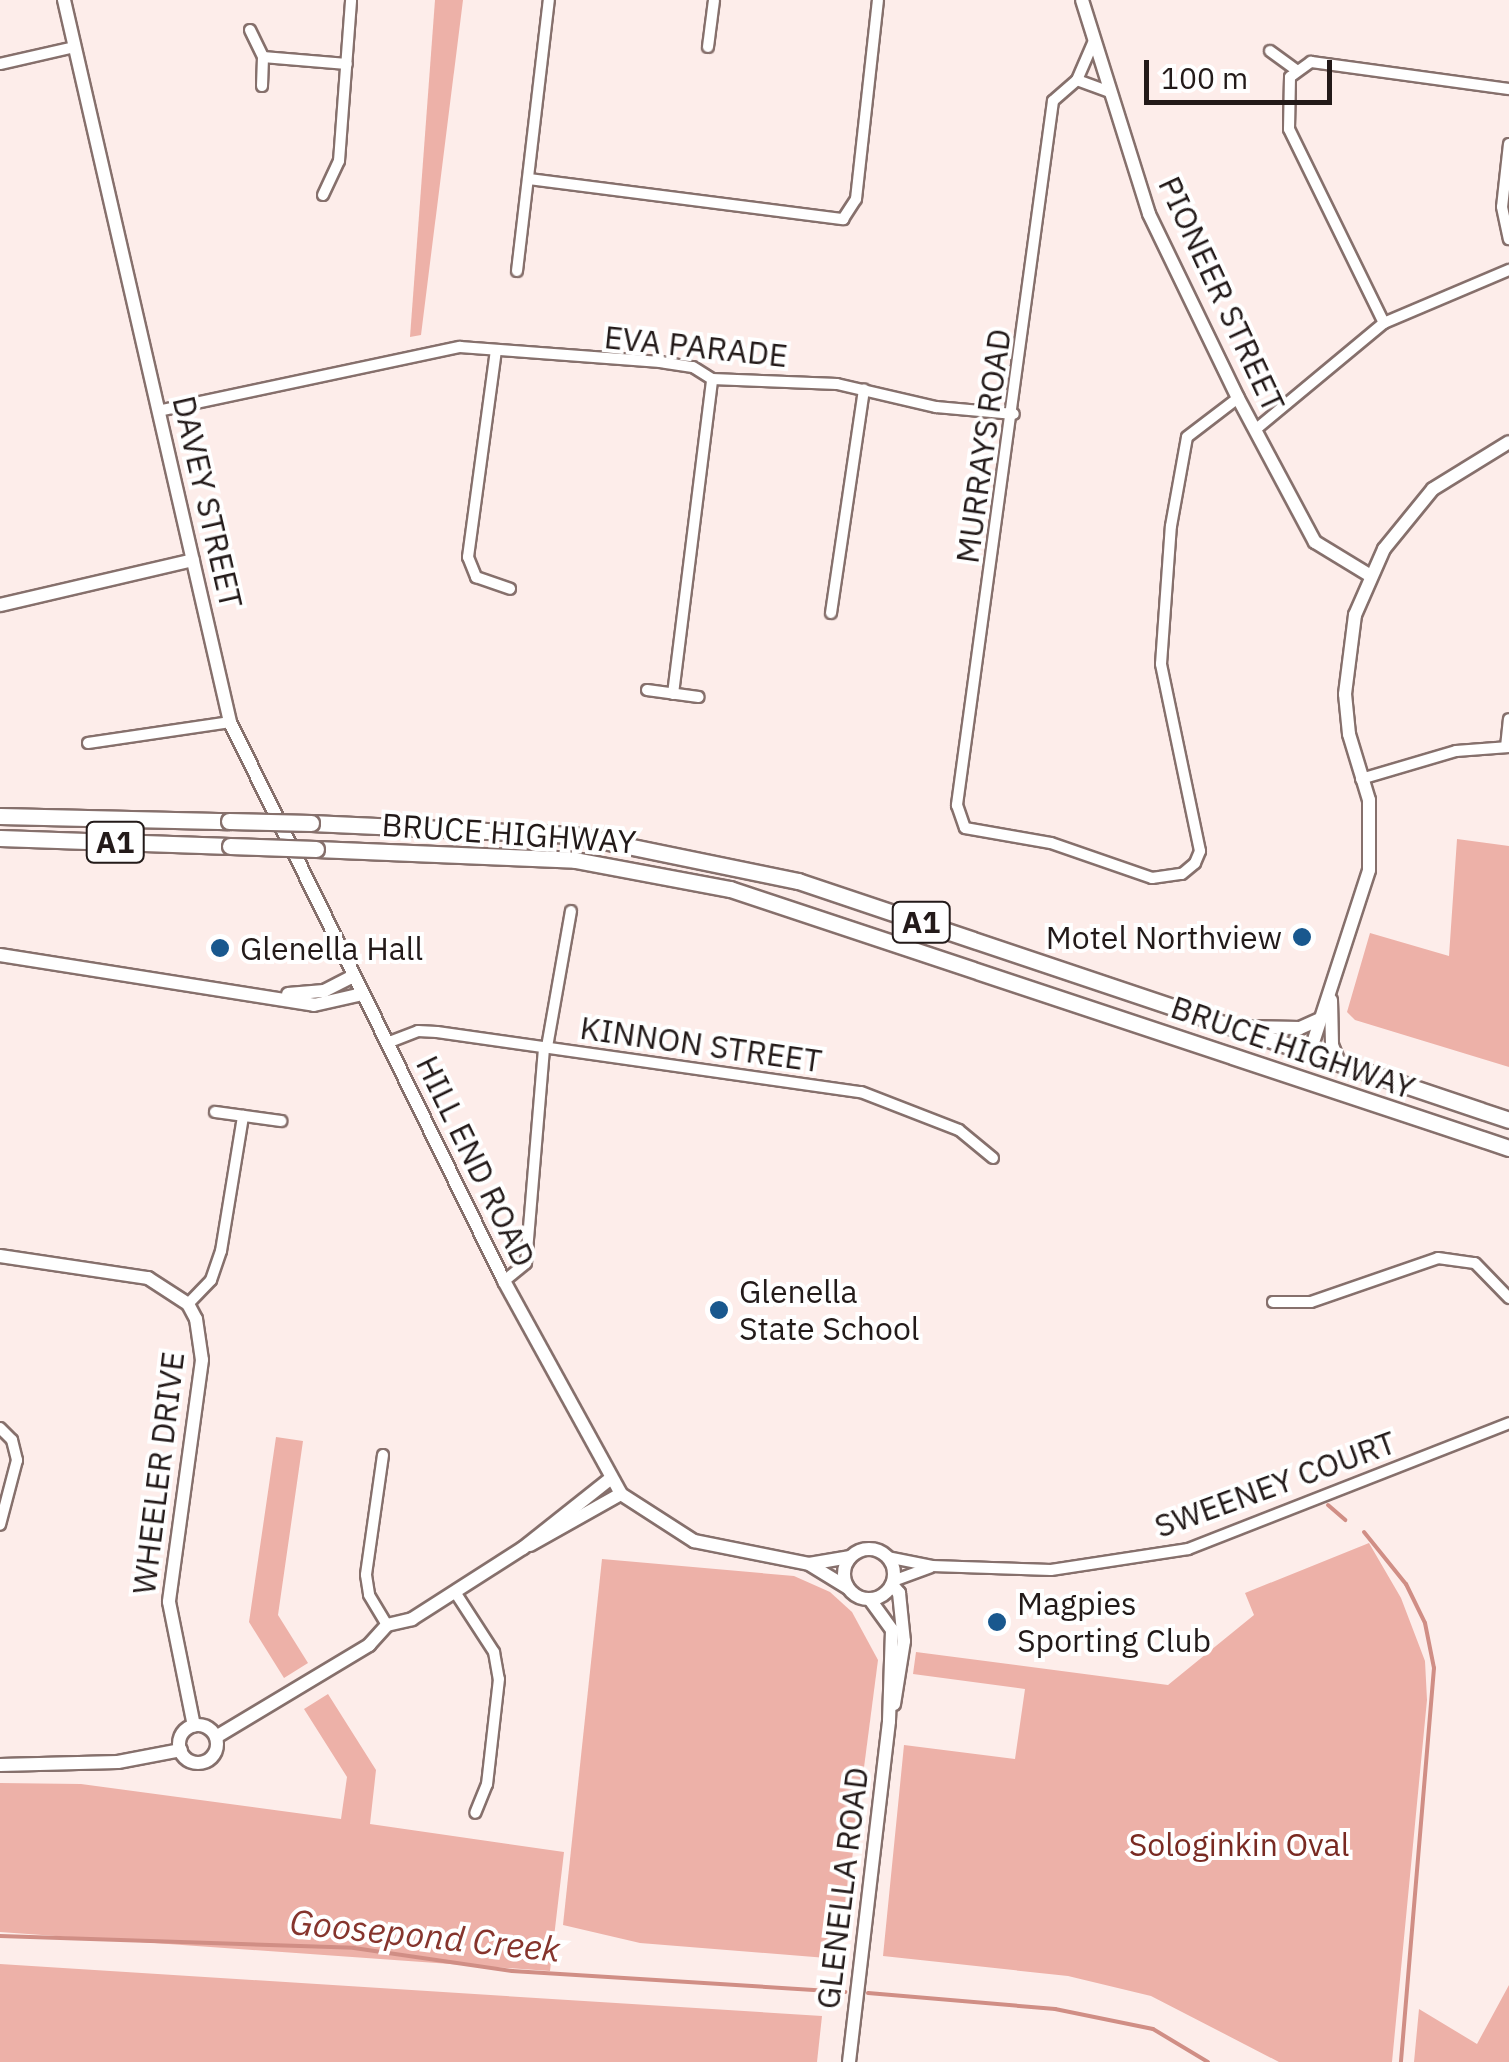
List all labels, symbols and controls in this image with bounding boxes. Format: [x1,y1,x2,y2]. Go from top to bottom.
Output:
scale bar [1149,40,1336,102]
text: 100 m [1161,58,1248,97]
street label: PIONEER STREET [1151,170,1293,418]
street label: EVA PARADE [602,317,790,375]
street label: MURRAYS ROAD [948,326,1018,566]
street label: DAVEY STREET [165,392,251,612]
street label: BRUCE HIGHWAY [380,805,638,861]
road number: A1 [85,817,145,867]
road number: A1 [891,897,951,947]
place label: Motel Northview [1046,918,1282,956]
marker: Motel Northview [1291,926,1313,948]
place label: Glenella Hall [240,929,423,967]
marker: Glenella Hall [209,937,231,959]
street label: BRUCE HIGHWAY [1166,987,1420,1107]
street label: KINNON STREET [578,1008,824,1080]
street label: HILL END ROAD [408,1049,544,1273]
place label: Glenella State School [739,1273,920,1348]
marker: Glenella State School [708,1299,730,1321]
street label: WHEELER DRIVE [124,1350,192,1596]
street label: SWEENEY COURT [1149,1423,1401,1545]
place label: Magpies Sporting Club [1017,1585,1211,1660]
marker: Magpies Sporting Club [986,1611,1008,1633]
street label: GLENELLA ROAD [808,1765,876,2011]
park label: Sologinkin Oval [1129,1825,1349,1863]
water label: Goosepond Creek [288,1900,562,1970]

